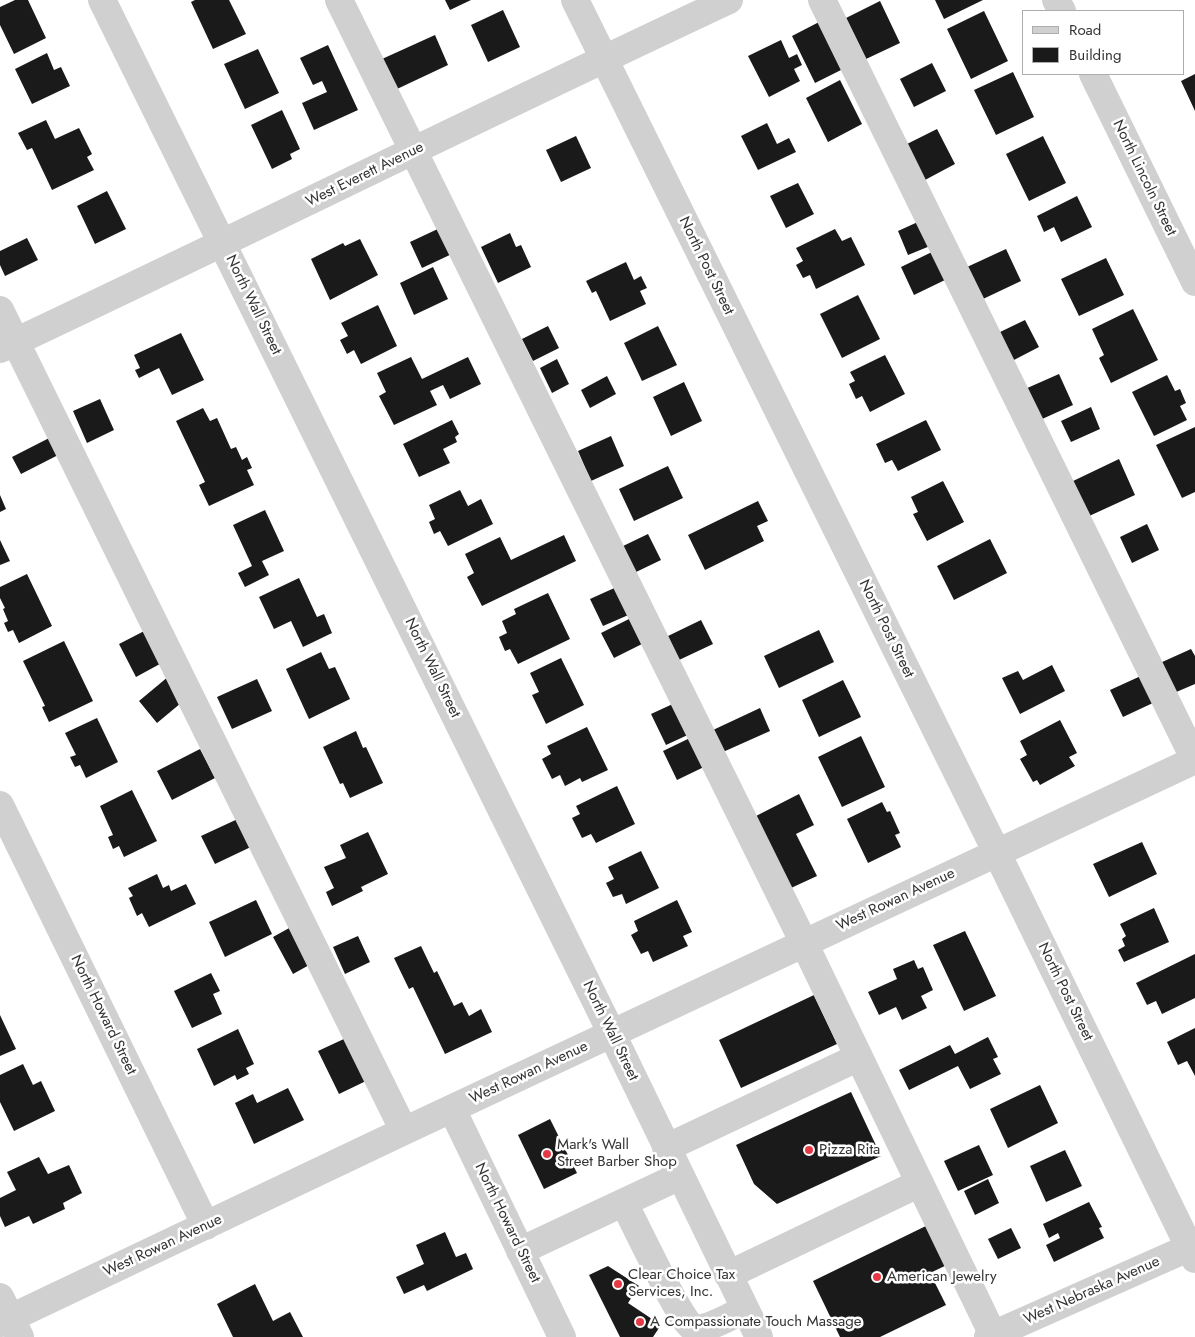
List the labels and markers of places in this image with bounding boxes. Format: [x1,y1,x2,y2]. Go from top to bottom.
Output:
place label: Mark's Wall Street Barber Shop [557,1136,677,1171]
place label: Pizza Rita [819,1141,880,1159]
marker: Pizza Rita [803,1144,815,1156]
marker: Mark's Wall Street Barber Shop [541,1148,553,1160]
place label: Clear Choice Tax Services, Inc. [628,1266,735,1301]
place label: American Jewelry [887,1268,997,1286]
marker: American Jewelry [871,1271,883,1283]
marker: Clear Choice Tax Services, Inc. [612,1278,624,1290]
place label: A Compassionate Touch Massage [650,1313,861,1331]
marker: A Compassionate Touch Massage [634,1316,646,1328]

